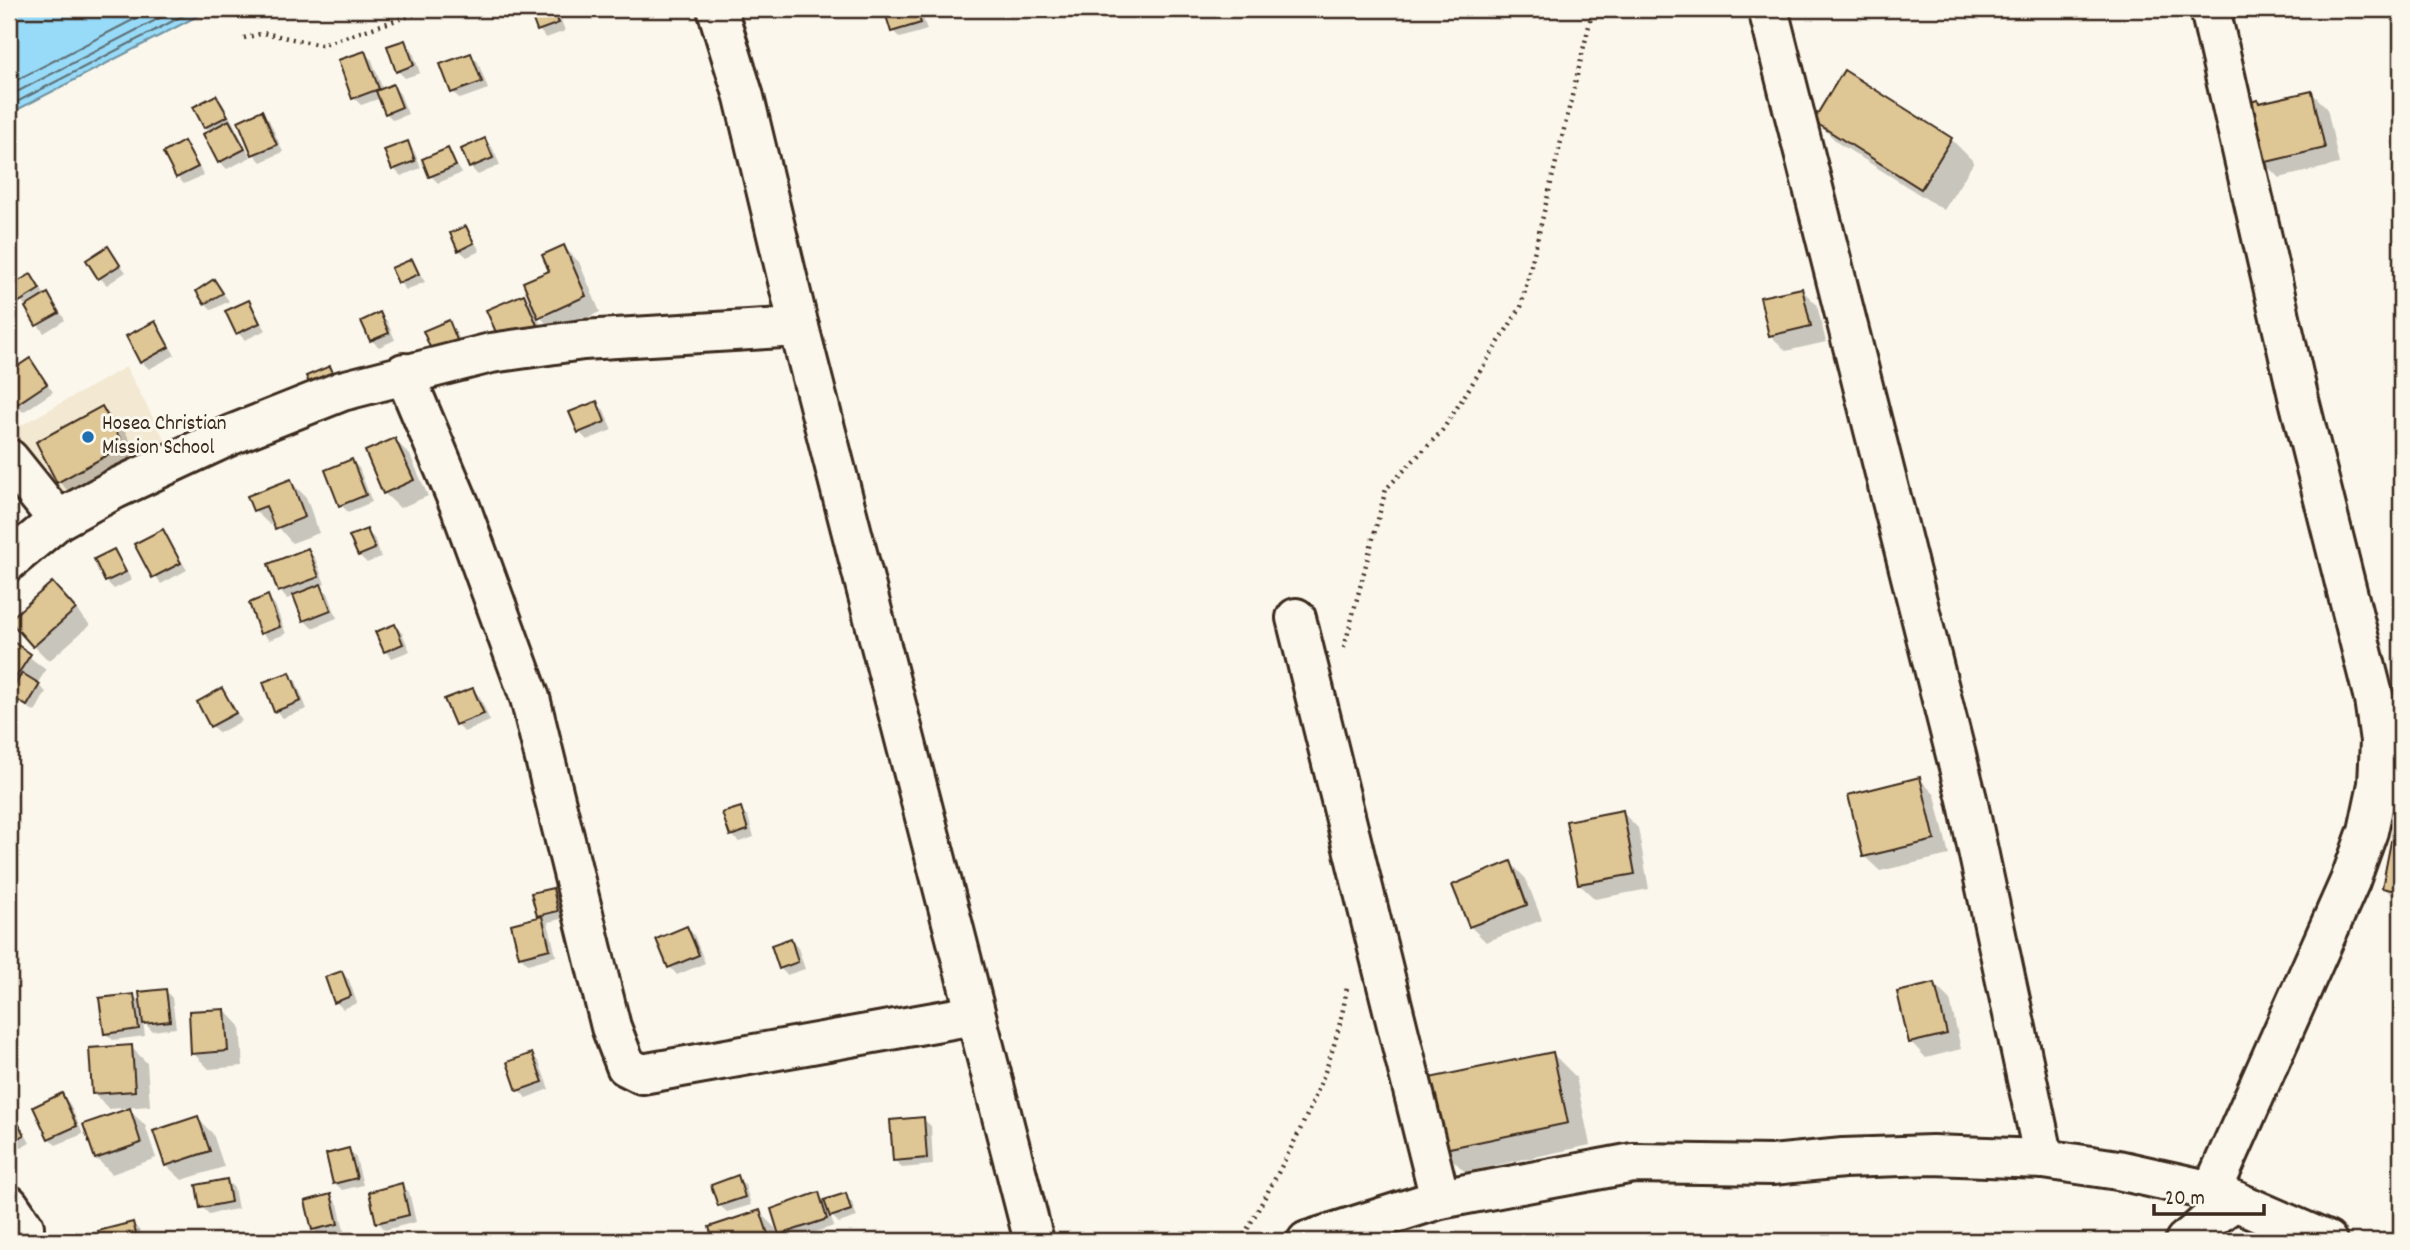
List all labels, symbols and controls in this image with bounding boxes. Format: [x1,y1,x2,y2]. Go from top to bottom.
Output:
place label: Hosea Christian Mission School [102,410,226,464]
marker: Hosea Christian Mission School [80,429,96,445]
scale bar [2154,1173,2265,1217]
text: 20 m [2165,1185,2205,1215]

